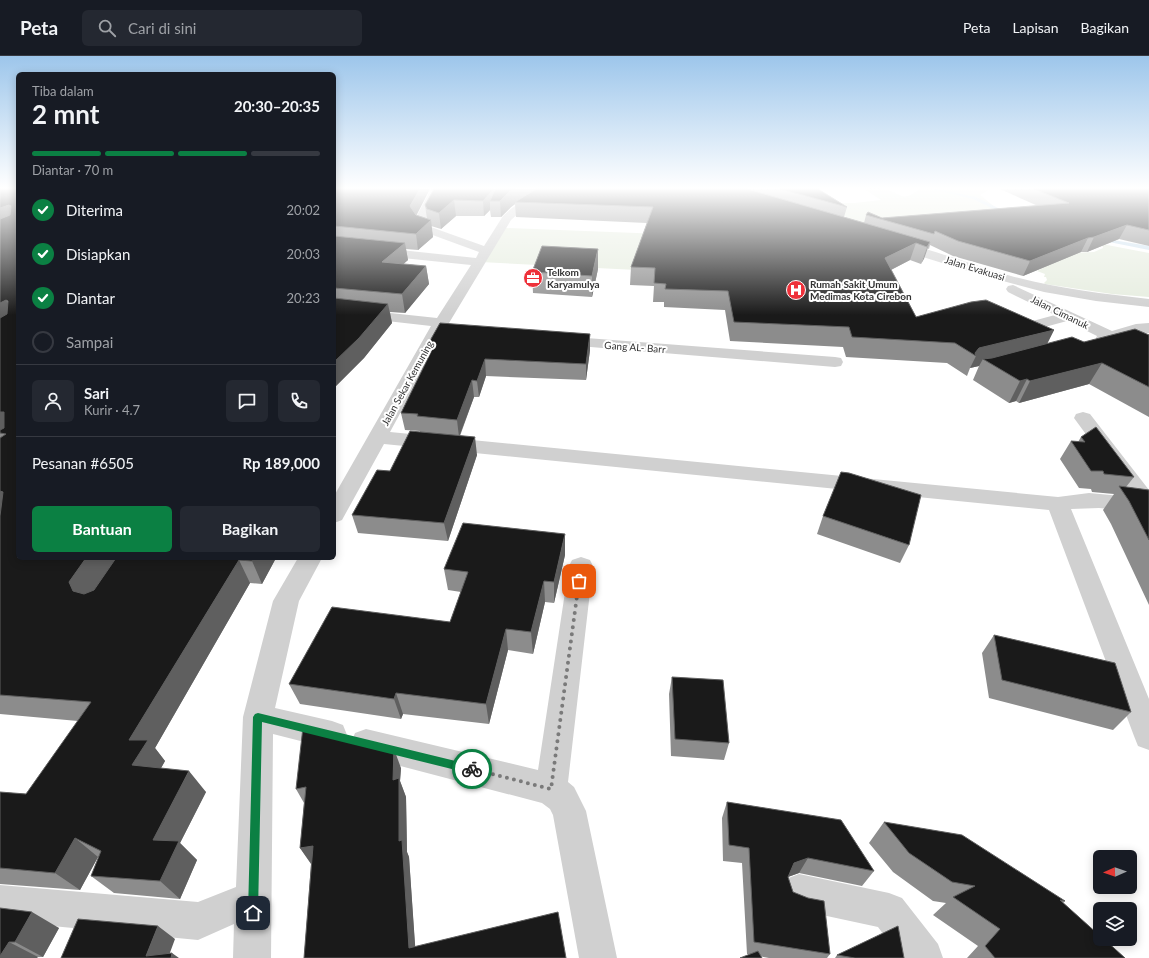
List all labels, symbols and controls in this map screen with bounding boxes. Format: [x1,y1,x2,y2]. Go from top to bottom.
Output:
search box [82,10,362,46]
text: Peta [20,16,58,39]
icon: search [96,17,118,39]
text: Cari di sini [128,19,196,37]
text: Peta [963,19,990,36]
text: Lapisan [1012,19,1059,36]
text: Bagikan [1081,19,1129,36]
text: Tiba dalam [32,83,94,99]
text: 20:30–20:35 [234,97,320,115]
text: 2 mnt [32,98,99,130]
text: Diantar · 70 m [32,162,113,178]
icon: check [32,199,54,221]
text: Diterima [66,201,123,219]
text: 20:02 [287,202,320,218]
icon: check [32,243,54,265]
text: Disiapkan [66,245,130,263]
text: 20:03 [287,246,320,262]
street label: Jalan Evakuasi [943,253,1007,283]
place label: Telkom Karyamulya [547,266,600,290]
office icon: Telkom Karyamulya [522,267,544,289]
place label: Rumah Sakit Umum Medimas Kota Cirebon [810,278,912,302]
hospital icon: Rumah Sakit Umum Medimas Kota Cirebon [785,279,807,301]
icon: check [32,287,54,309]
text: Diantar [66,289,115,307]
text: 20:23 [287,290,320,306]
street label: Jalan Cimanuk [1029,293,1092,332]
text: Sampai [66,333,113,351]
street label: Jalan Sekar Kemuning [379,338,435,428]
street label: Gang AL- Barr [604,339,666,355]
button: person [32,380,74,422]
button: chat [226,380,268,422]
button: phone [278,380,320,422]
text: Sari [84,384,109,402]
text: Kurir · 4.7 [84,402,140,418]
text: Pesanan #6505 [32,454,134,472]
text: Rp 189,000 [243,454,320,472]
button: Bantuan [32,506,172,552]
button: Bagikan [180,506,320,552]
pin [562,564,596,598]
icon: bag [568,570,590,592]
courier [452,749,492,789]
icon: bike [461,758,483,780]
north arrow [1093,850,1137,894]
map controls [1093,850,1137,946]
pin [236,896,270,930]
icon: home [242,902,264,924]
button: layers [1093,902,1137,946]

